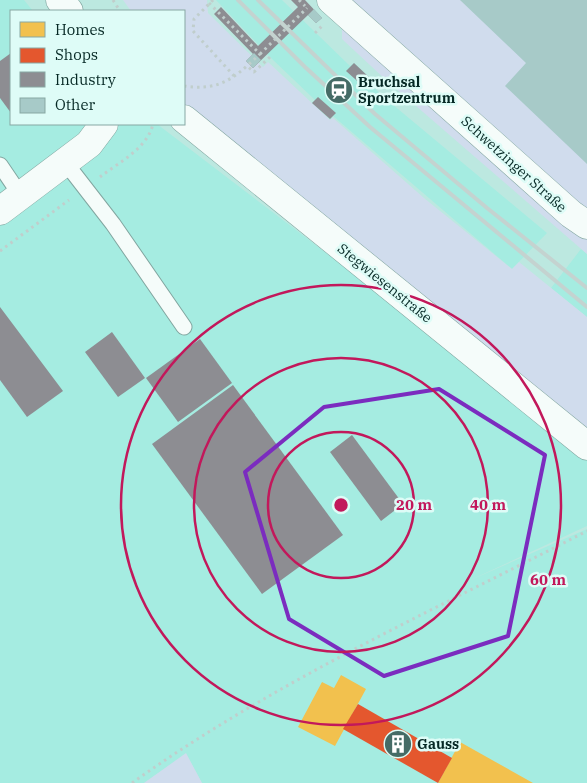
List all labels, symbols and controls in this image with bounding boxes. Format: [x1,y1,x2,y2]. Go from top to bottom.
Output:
legend [10,10,185,125]
text: Homes [55,20,105,39]
text: Shops [55,45,98,64]
text: Industry [55,70,116,89]
place label: Bruchsal Sportzentrum [358,73,456,107]
station icon: Bruchsal Sportzentrum [324,75,354,105]
text: Other [55,95,95,114]
street label: Schwetzinger Straße [458,112,570,216]
street label: Stegwiesenstraße [334,239,436,327]
text: 20 m [396,495,432,514]
text: 40 m [470,495,506,514]
centre of rings [332,496,350,514]
text: 60 m [530,570,566,589]
building icon: Gauss [383,729,413,759]
place label: Gauss [417,735,459,753]

